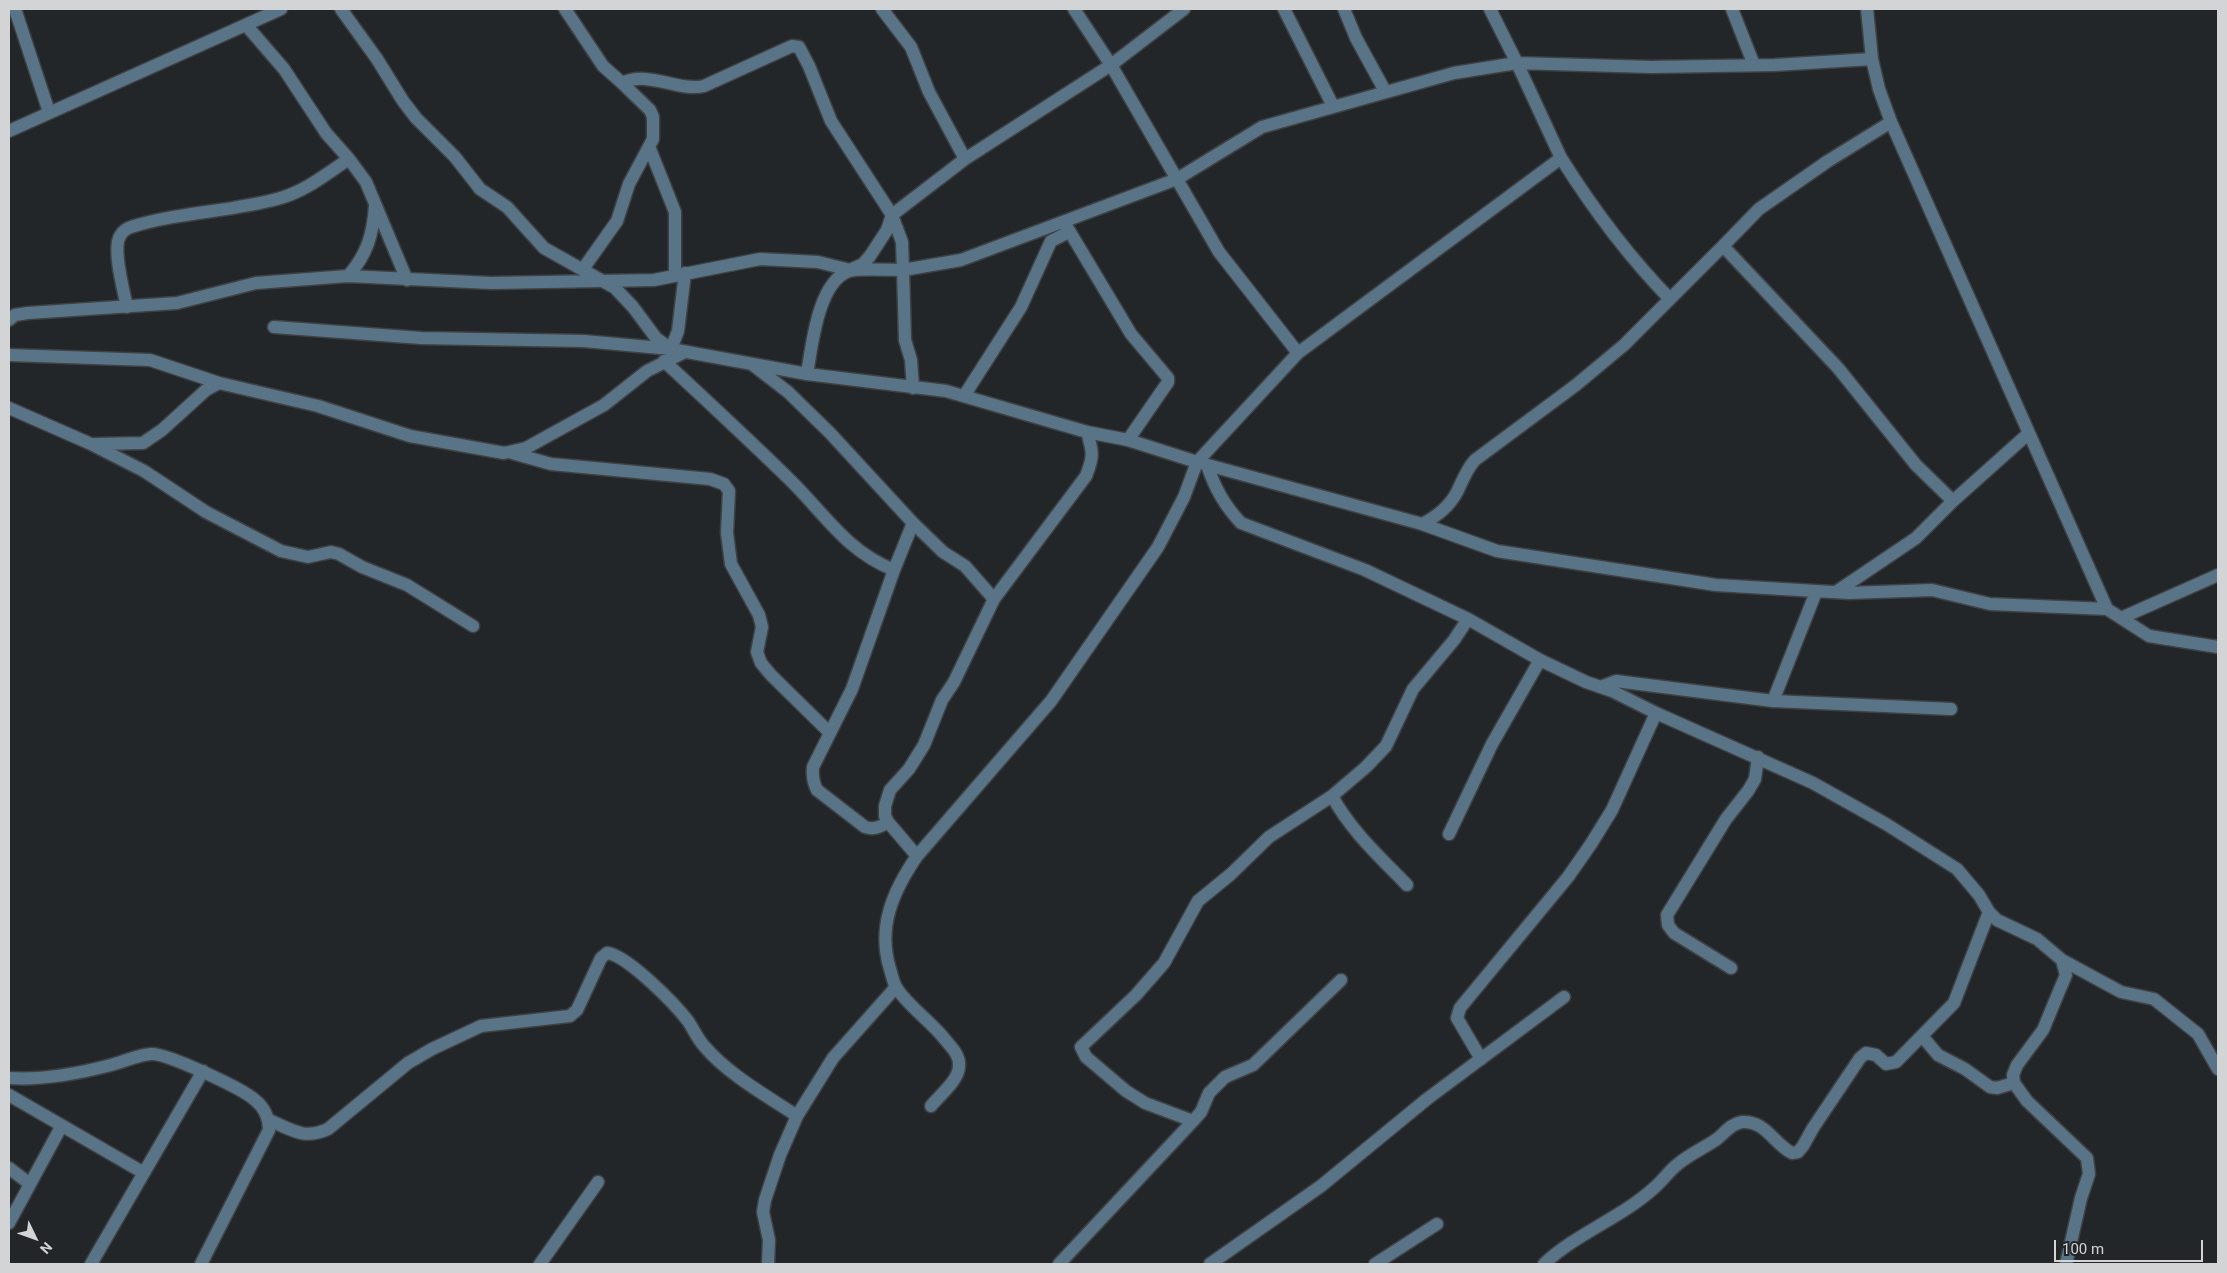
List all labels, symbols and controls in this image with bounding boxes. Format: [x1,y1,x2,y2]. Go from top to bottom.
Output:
north arrow [10,1213,60,1263]
scale bar [2057,1230,2206,1262]
text: N [37,1239,55,1257]
text: 100 m [2062,1240,2104,1258]

